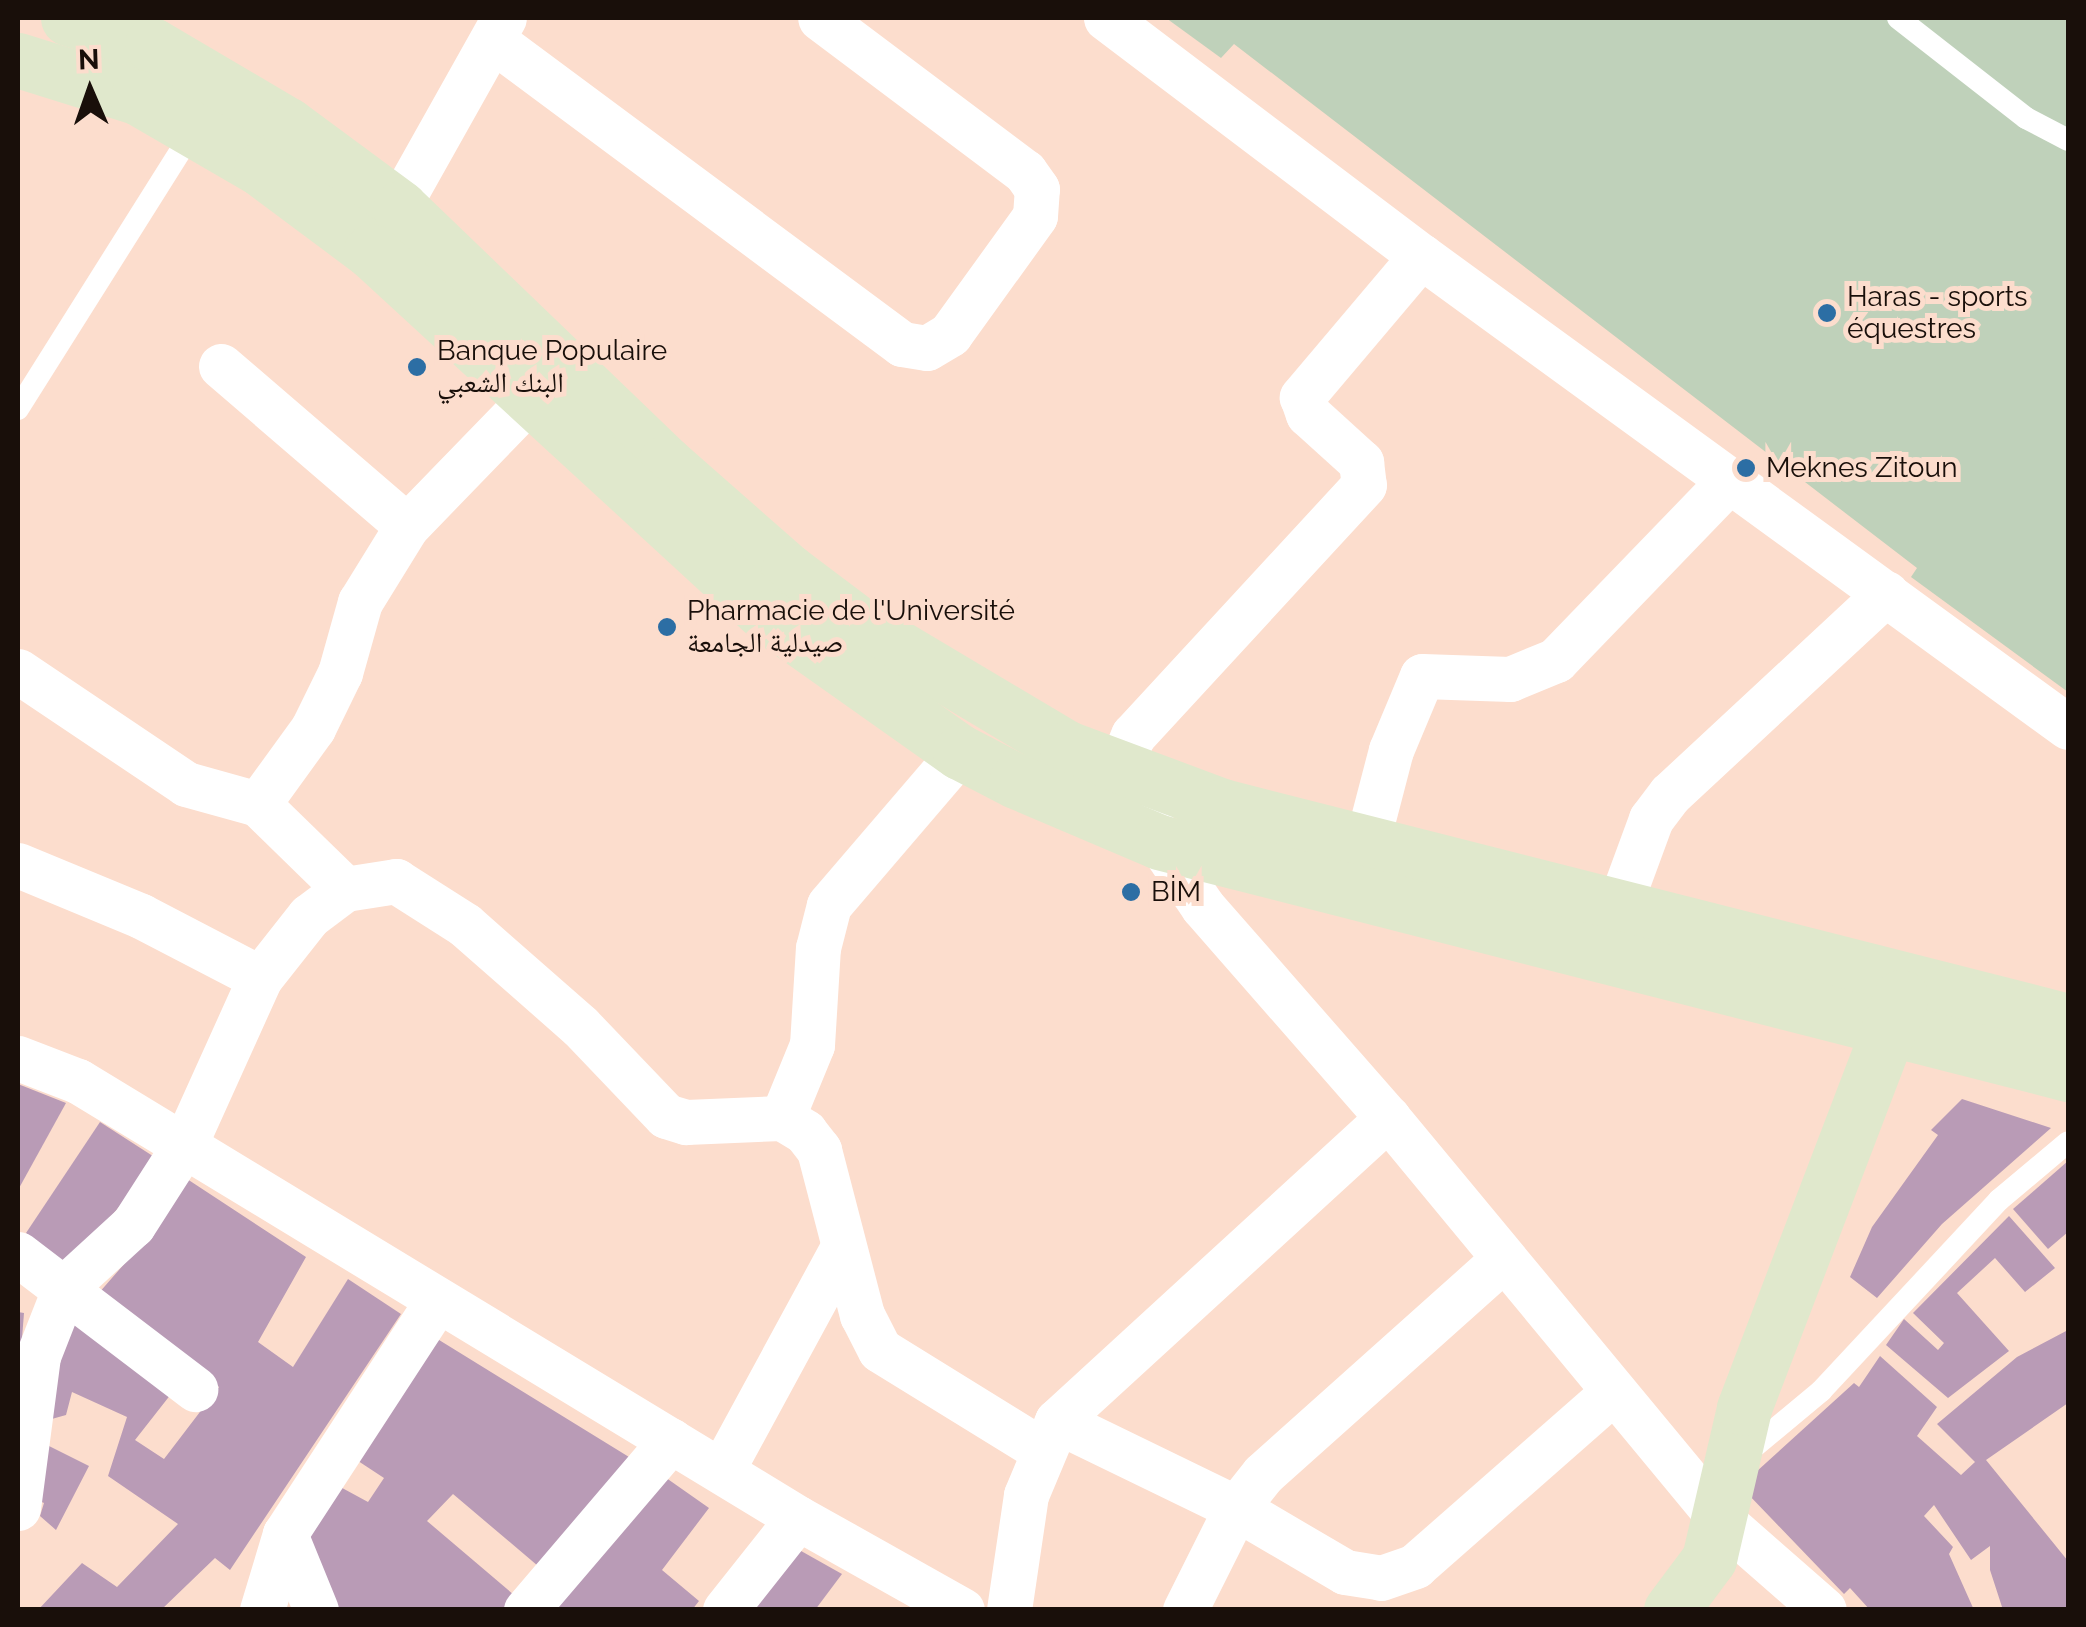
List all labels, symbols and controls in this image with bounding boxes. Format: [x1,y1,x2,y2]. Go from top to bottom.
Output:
north arrow [40,40,140,140]
text: N [78,43,100,76]
place label: Haras - sports équestres [1847,280,2028,346]
marker: Haras - sports équestres [1816,302,1838,324]
place label: Banque Populaire البنك الشعبي [437,334,667,400]
marker: Banque Populaire البنك الشعبي [406,356,428,378]
place label: Meknes Zitoun [1766,451,1957,485]
marker: Meknes Zitoun [1735,457,1757,479]
place label: Pharmacie de l'Université صيدلية الجامعة [687,594,1015,660]
marker: Pharmacie de l'Université صيدلية الجامعة [656,616,678,638]
place label: BİM [1151,875,1201,909]
marker: BİM [1120,881,1142,903]

